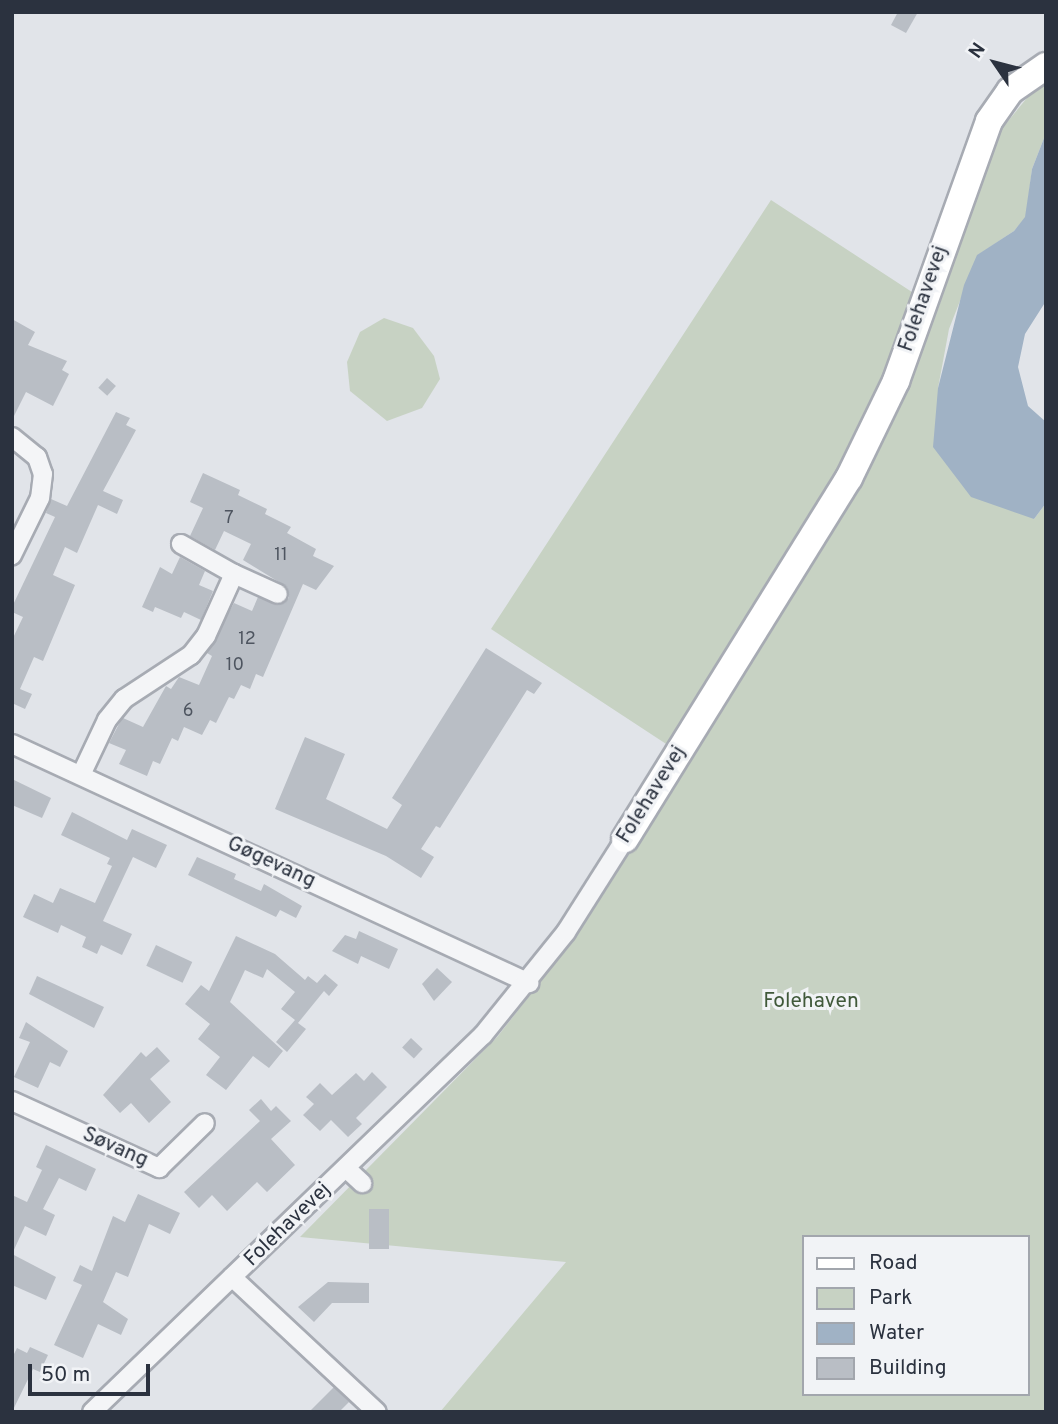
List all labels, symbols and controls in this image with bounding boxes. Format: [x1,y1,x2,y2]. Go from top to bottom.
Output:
north arrow [960,28,1030,98]
text: N [964,38,992,63]
street label: Folehavevej [894,243,954,355]
house number: 7 [224,508,234,530]
house number: 11 [274,545,288,567]
house number: 12 [238,629,256,651]
house number: 10 [226,655,244,677]
house number: 6 [183,701,193,723]
street label: Folehavevej [612,742,692,848]
street label: Gøgevang [223,832,319,894]
park label: Folehaven [763,989,859,1015]
street label: Søvang [78,1122,152,1174]
street label: Folehavevej [240,1178,336,1272]
legend [802,1235,1030,1396]
text: Road [869,1250,918,1277]
text: Park [869,1285,912,1312]
text: Water [869,1320,924,1347]
scale bar [32,1350,154,1394]
text: Building [869,1355,947,1382]
text: 50 m [41,1362,90,1389]

